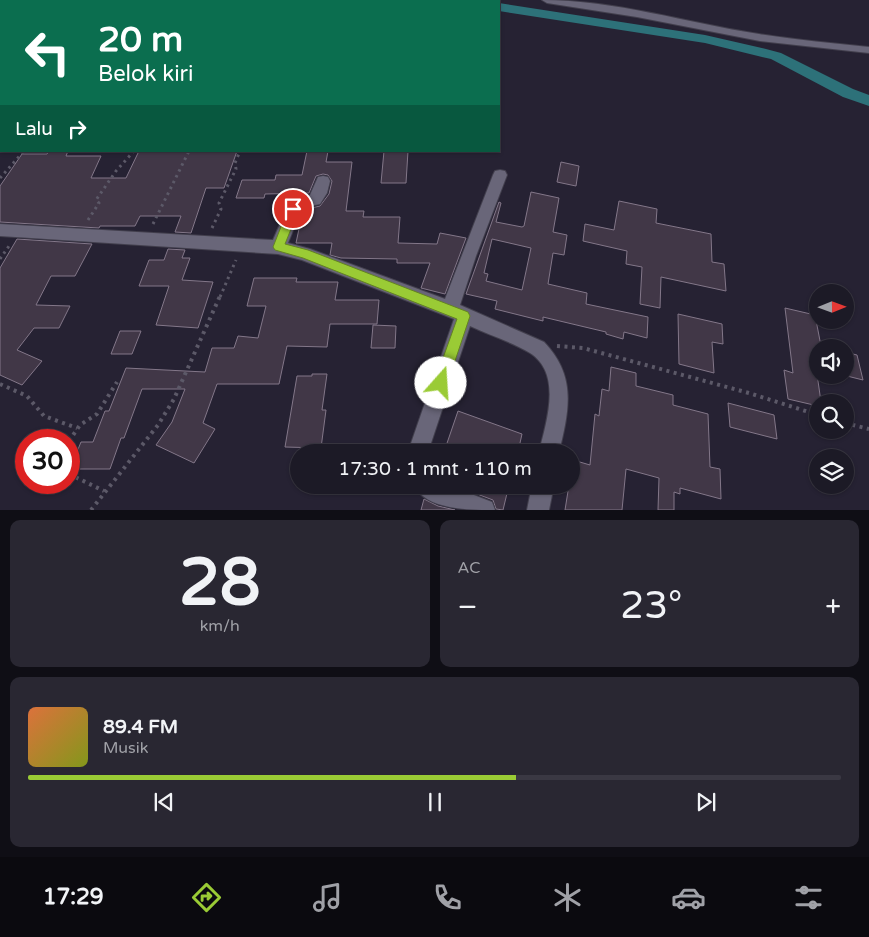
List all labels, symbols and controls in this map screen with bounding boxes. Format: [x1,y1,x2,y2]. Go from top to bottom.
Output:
text: 20 m [98,19,183,61]
icon: left [15,20,80,85]
text: Belok kiri [98,61,194,87]
icon: right [63,115,91,143]
text: Lalu [15,118,53,140]
pin [272,188,314,230]
icon: arrive [279,195,307,223]
north arrow [809,284,854,329]
map controls [809,284,854,494]
button: sound [809,339,854,384]
position arrow [414,356,466,408]
button: search [809,394,854,439]
speed limit sign: 30 [15,429,80,494]
button: layers [809,449,854,494]
text: 17:30 · 1 mnt · 110 m [338,458,532,480]
text: 28 [179,544,261,623]
text: AC [458,558,480,578]
text: 23° [620,583,682,629]
text: − [458,590,477,624]
text: + [825,590,841,624]
text: km/h [200,616,240,636]
text: 89.4 FM [103,716,178,738]
text: Musik [103,738,148,758]
icon: previous [150,788,178,816]
icon: pause [421,788,449,816]
icon: next [692,788,720,816]
icon: directions [189,880,224,915]
icon: music [310,880,345,915]
icon: phone [430,880,465,915]
icon: climate [550,880,585,915]
icon: car [671,880,706,915]
icon: filters [791,880,826,915]
text: 17:29 [43,884,104,910]

